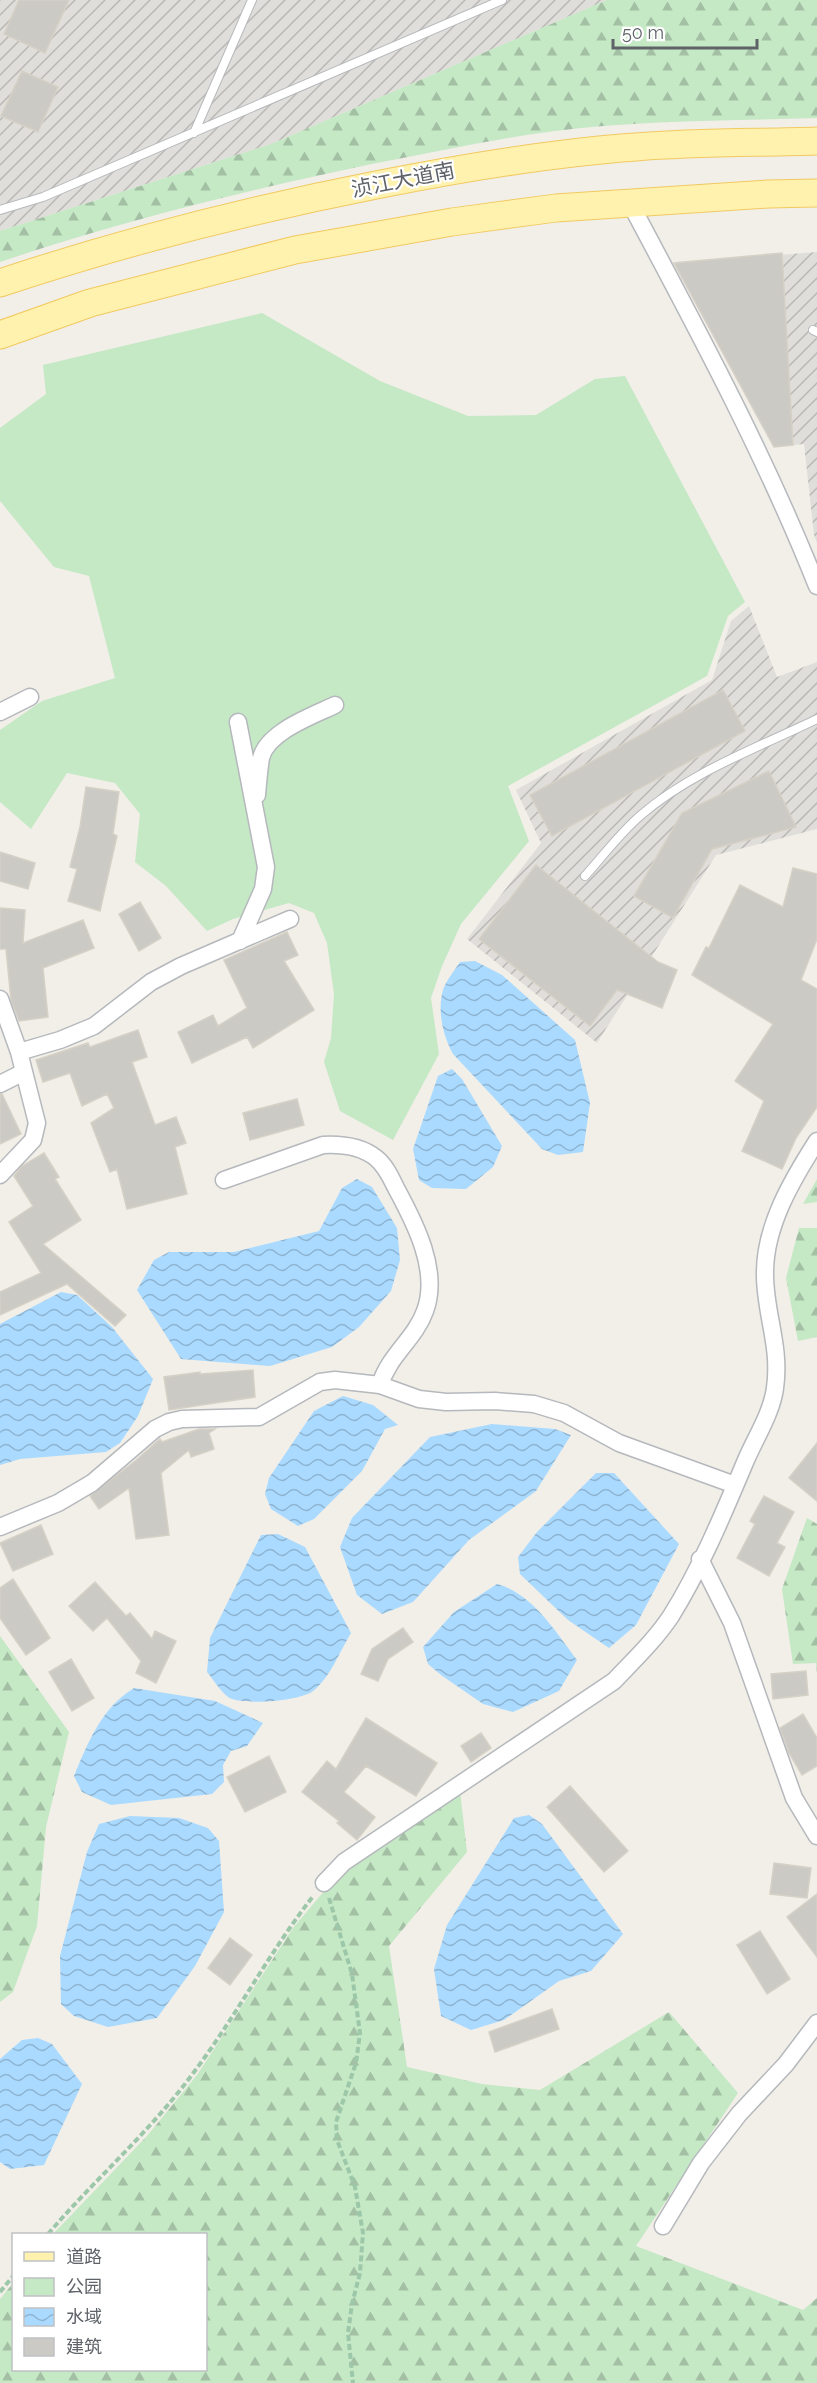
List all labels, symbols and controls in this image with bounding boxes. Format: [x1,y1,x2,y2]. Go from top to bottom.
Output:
scale bar [613,12,757,50]
text: 50 m [622,22,664,43]
street label: 浈江大道南 [349,157,457,202]
legend [12,2233,207,2371]
text: 道路 [66,2246,102,2267]
text: 公园 [66,2276,102,2297]
text: 水域 [66,2306,102,2327]
text: 建筑 [66,2336,102,2357]

